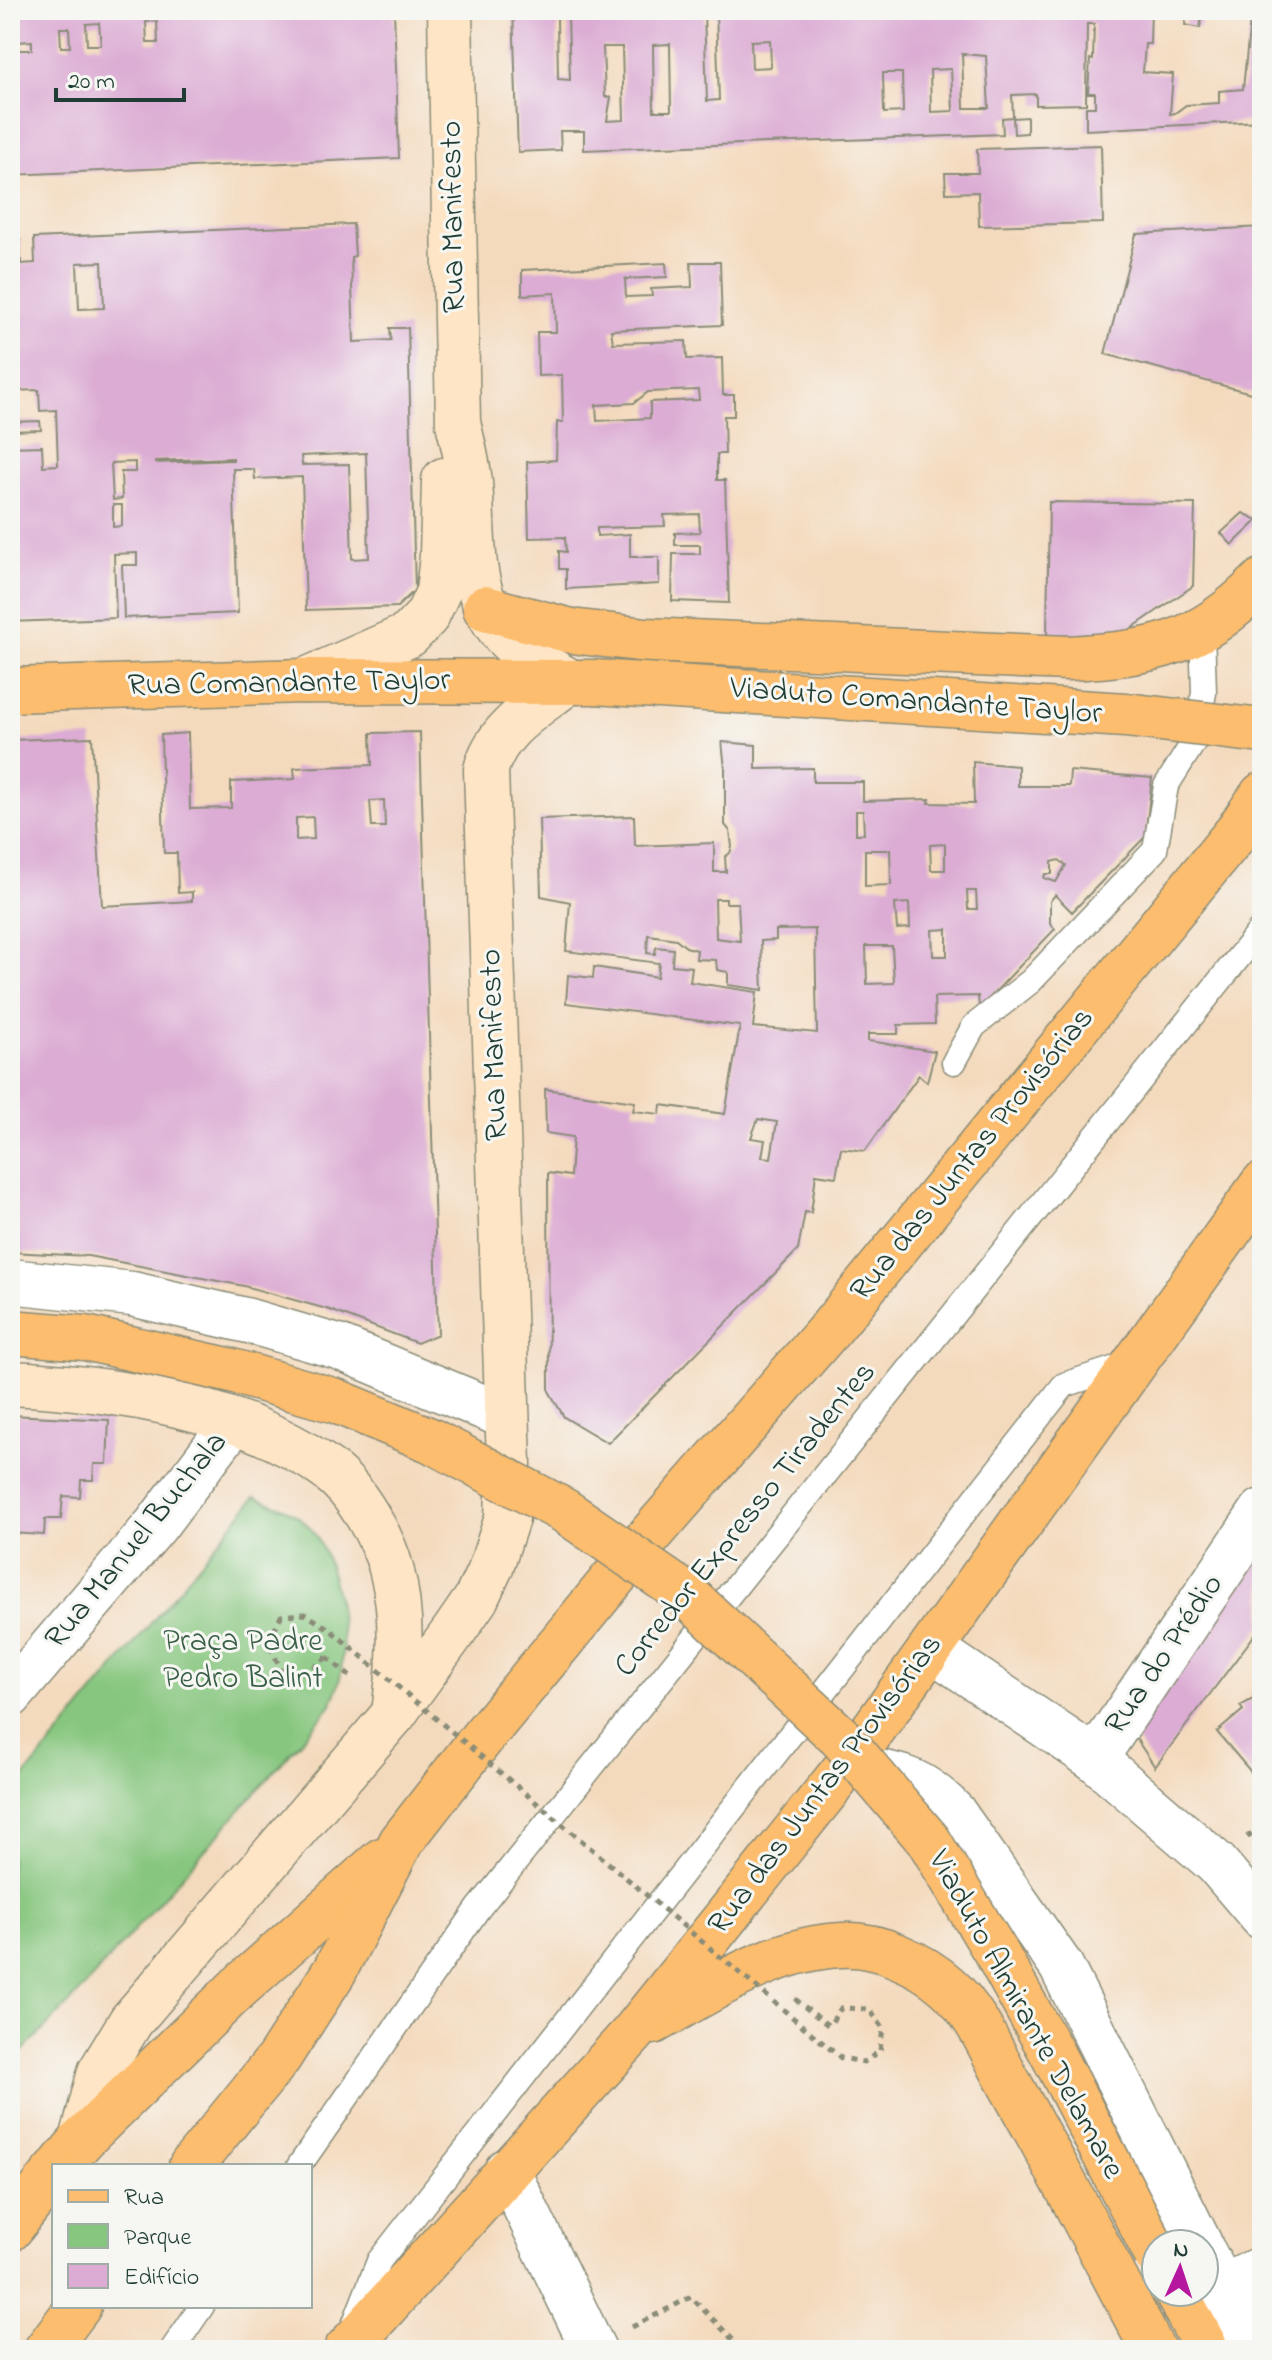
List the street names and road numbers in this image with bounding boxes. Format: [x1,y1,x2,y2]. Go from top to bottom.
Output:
street label: Rua Manifesto [429,120,479,314]
street label: Rua Comandante Taylor [127,658,451,710]
street label: Viaduto Comandante Taylor [727,665,1104,738]
street label: Rua Manifesto [468,948,522,1142]
street label: Rua das Juntas Provisórias [840,998,1106,1312]
street label: Corredor Expresso Tiradentes [604,1352,888,1688]
street label: Rua Manuel Buchala [34,1422,240,1660]
street label: Rua do Prédio [1094,1565,1236,1745]
street label: Rua das Juntas Provisórias [697,1625,955,1945]
street label: Viaduto Almirante Delamare [914,1841,1136,2189]

